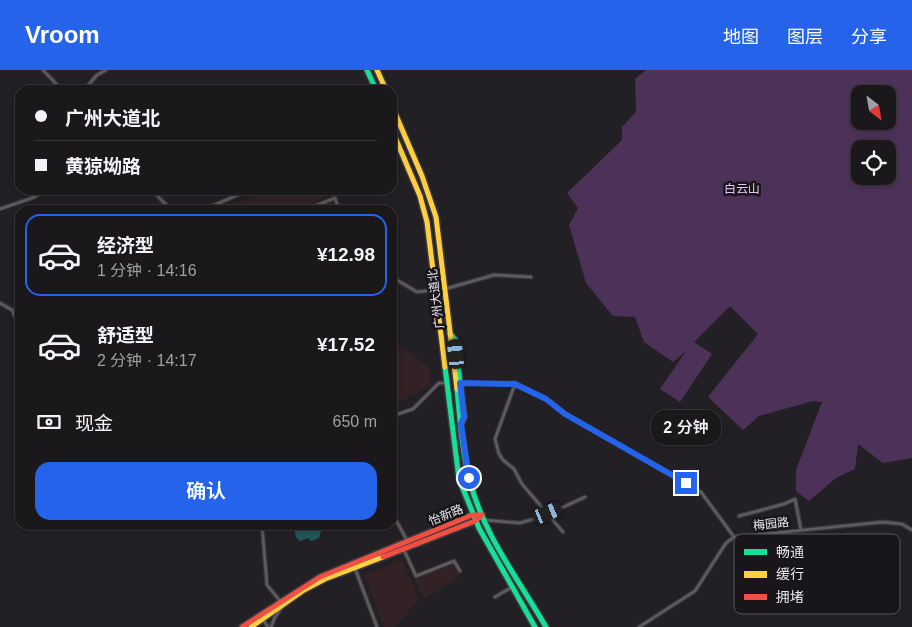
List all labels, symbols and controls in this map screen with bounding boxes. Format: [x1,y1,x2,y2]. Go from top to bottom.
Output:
text: Vroom [25,21,100,48]
text: 地图 [723,27,759,47]
text: 图层 [787,27,823,47]
text: 分享 [851,27,887,47]
north arrow [851,85,896,130]
map controls [851,85,896,185]
text: 广州大道北 [65,108,160,129]
button: locate [851,140,896,185]
text: 黄猄坳路 [65,156,141,177]
park label: 白云山 [724,182,760,196]
icon: car [37,233,82,278]
text: 经济型 [97,235,154,256]
text: ¥12.98 [317,244,375,265]
text: 1 分钟 · 14:16 [97,262,197,279]
street label: 广州大道北 [425,268,447,330]
icon: car [37,323,82,368]
text: 舒适型 [97,325,154,346]
text: ¥17.52 [317,334,375,355]
car [446,338,465,370]
text: 2 分钟 · 14:17 [97,352,197,369]
icon: cash [35,408,63,436]
callout: 2 分钟 [651,410,721,446]
text: 现金 [75,413,113,434]
text: 650 m [333,413,377,430]
text: 2 分钟 [663,419,709,436]
button: 确认 [35,462,377,520]
route start [458,467,480,489]
route end [675,472,697,494]
car [531,500,564,526]
street label: 怡新路 [427,502,465,528]
street label: 梅园路 [752,515,790,533]
legend [734,534,900,614]
text: 畅通 [776,544,804,560]
text: 缓行 [776,566,804,582]
text: 拥堵 [776,589,804,605]

